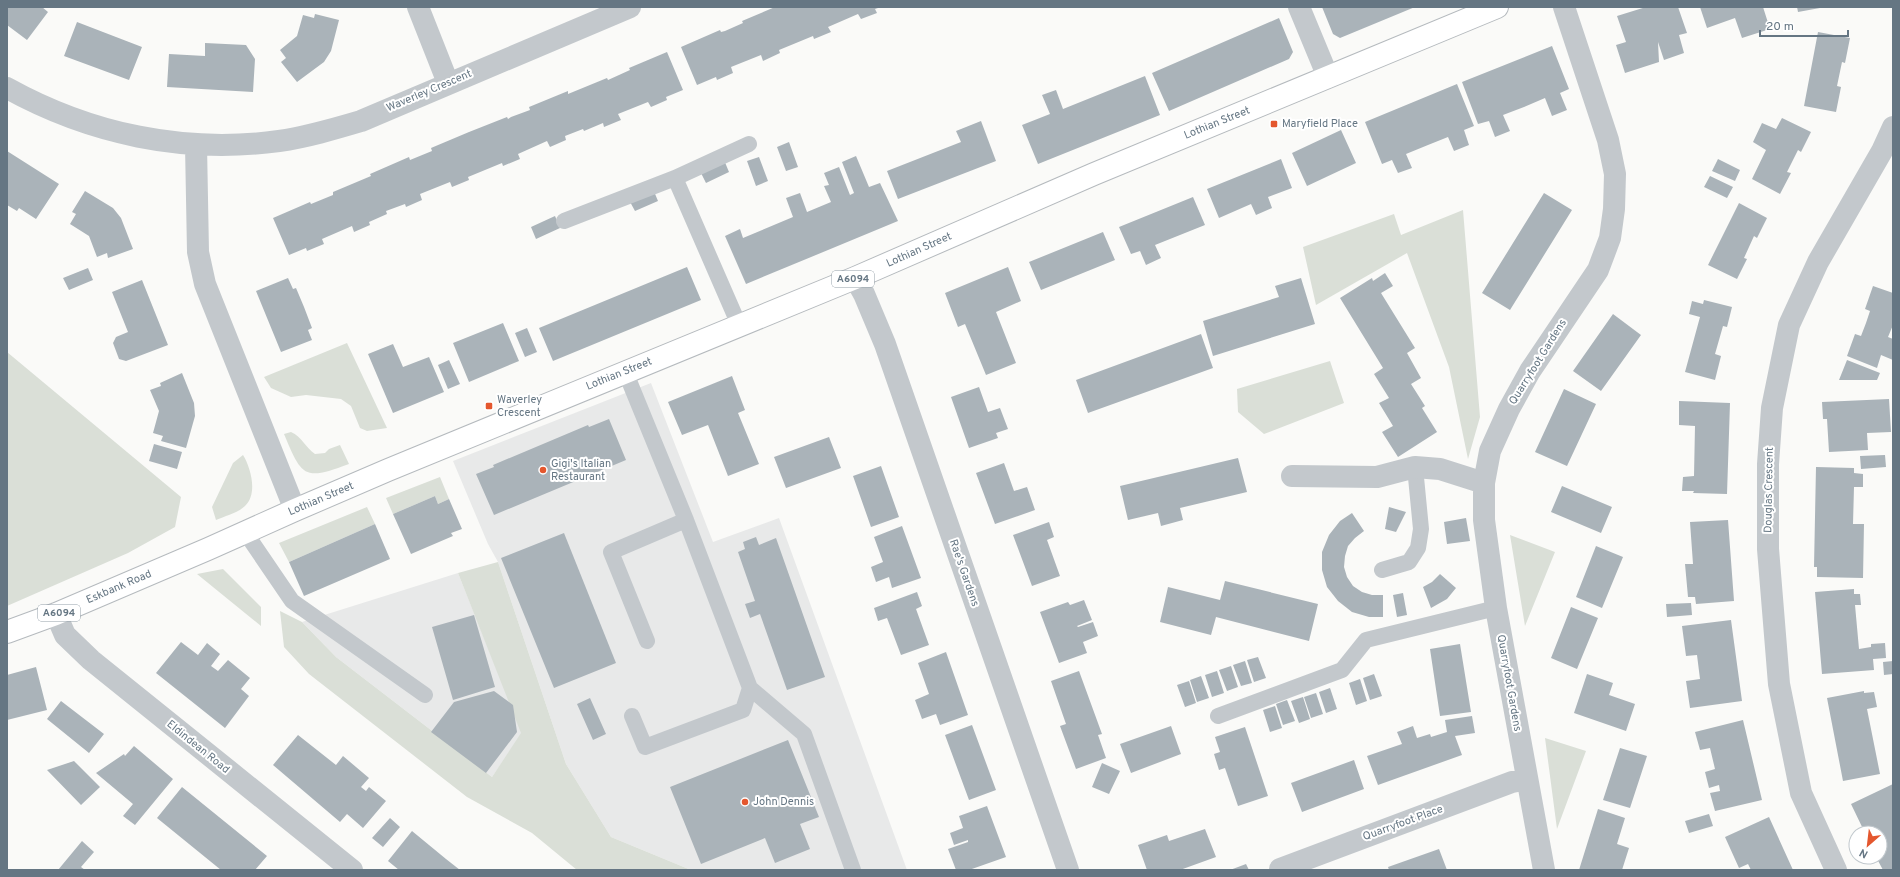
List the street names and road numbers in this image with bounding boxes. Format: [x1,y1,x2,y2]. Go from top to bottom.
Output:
street label: Waverley Crescent [384,67,474,115]
street label: Lothian Street [1182,103,1252,143]
street label: Lothian Street [884,229,954,271]
road number: A6094 [832,271,874,287]
street label: Quarryfoot Gardens [1506,317,1570,407]
street label: Lothian Street [584,354,654,394]
street label: Douglas Crescent [1761,447,1777,533]
street label: Lothian Street [286,479,356,519]
street label: Rae's Gardens [946,538,982,608]
street label: Eskbank Road [84,567,154,607]
road number: A6094 [38,605,80,621]
street label: Quarryfoot Gardens [1494,633,1524,733]
street label: Eldindean Road [164,717,232,777]
street label: Quarryfoot Place [1361,802,1445,844]

